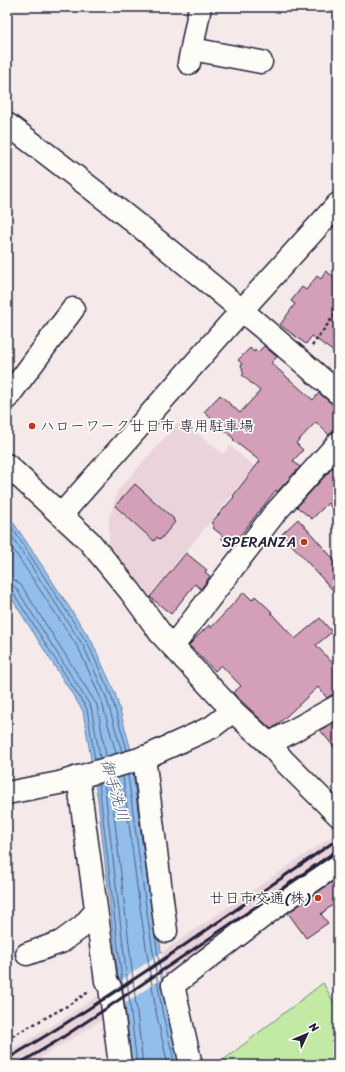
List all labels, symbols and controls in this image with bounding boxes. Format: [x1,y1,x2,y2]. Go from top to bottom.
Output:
place label: ハローワーク廿日市 専用駐車場 [40,413,254,439]
marker: ハローワーク廿日市 専用駐車場 [27,421,37,431]
place label: SPERANZA [222,529,296,555]
marker: SPERANZA [299,537,309,547]
water label: 御手洗川 [92,755,138,825]
place label: 廿日市交通(株) [209,885,311,911]
marker: 廿日市交通(株) [313,893,323,903]
north arrow [287,1014,327,1054]
text: N [304,1017,324,1037]

